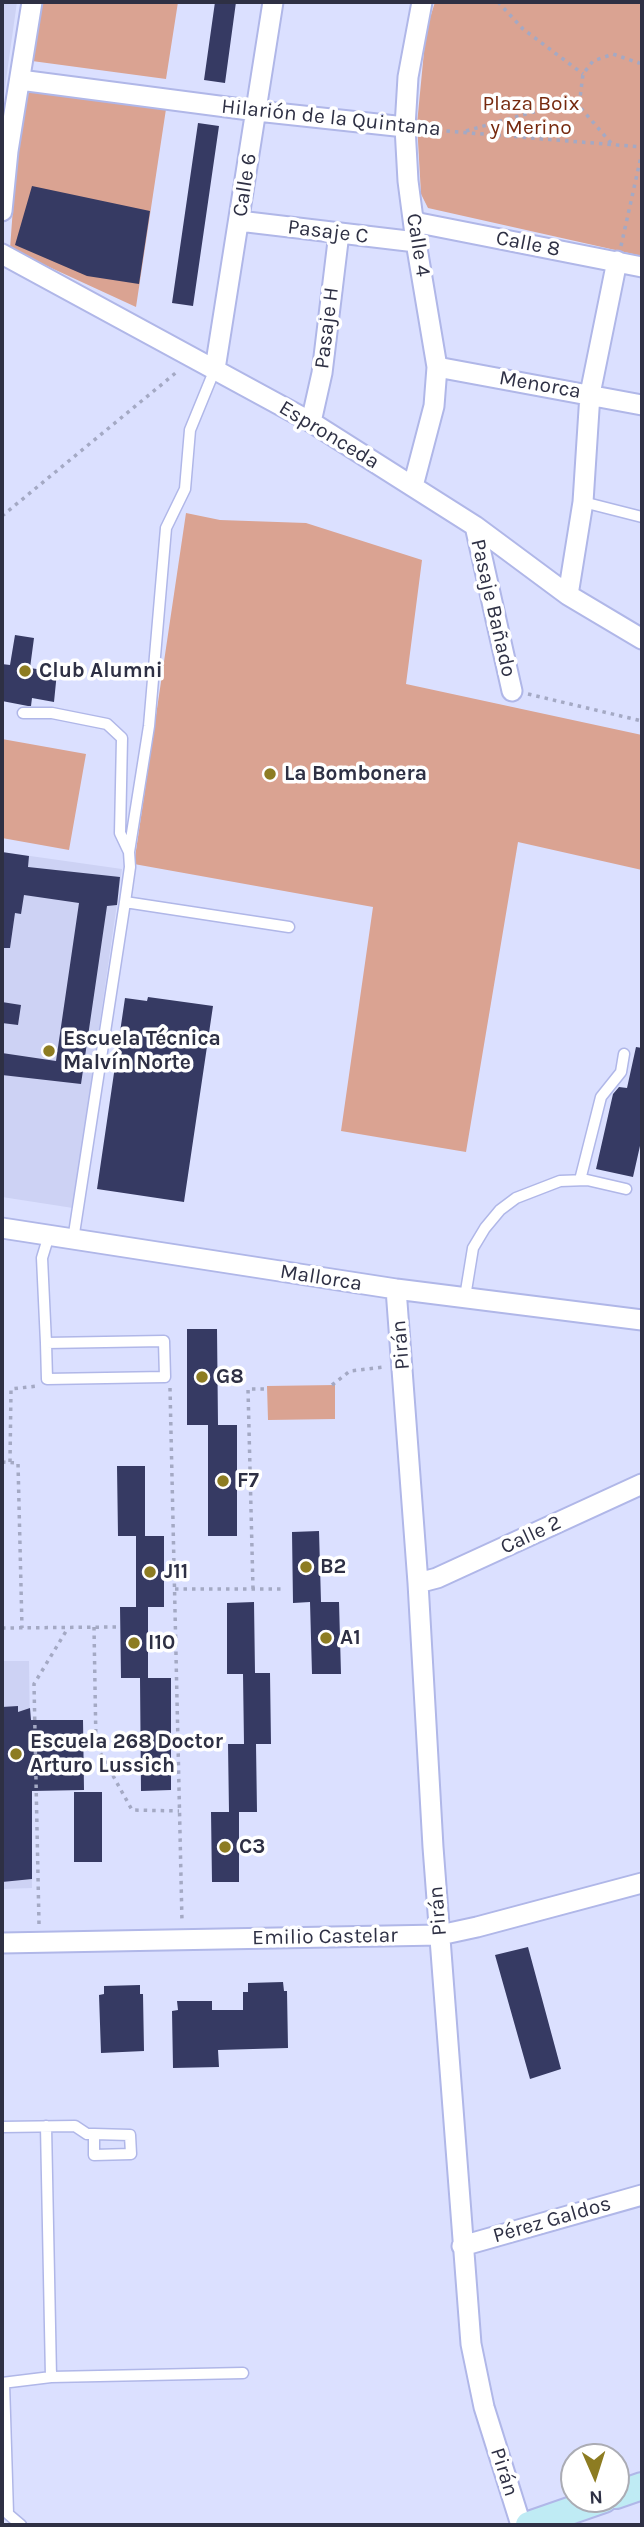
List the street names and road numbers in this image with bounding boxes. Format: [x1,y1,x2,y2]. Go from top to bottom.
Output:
street label: Hilarión de la Quintana [220,94,442,142]
street label: Calle 6 [228,151,262,219]
street label: Calle 4 [401,212,435,278]
street label: Pasaje C [286,215,370,249]
street label: Calle 8 [494,225,562,263]
street label: Pasaje H [309,286,345,370]
street label: Menorca [497,365,583,405]
street label: Espronceda [274,395,384,475]
street label: Pasaje Bañado [465,537,521,679]
street label: Mallorca [278,1259,364,1297]
street label: Pirán [386,1319,416,1371]
street label: Calle 2 [497,1510,565,1560]
street label: Pirán [423,1885,453,1937]
street label: Emilio Castelar [252,1923,398,1951]
street label: Pérez Galdos [490,2191,614,2249]
street label: Pirán [484,2444,524,2500]

